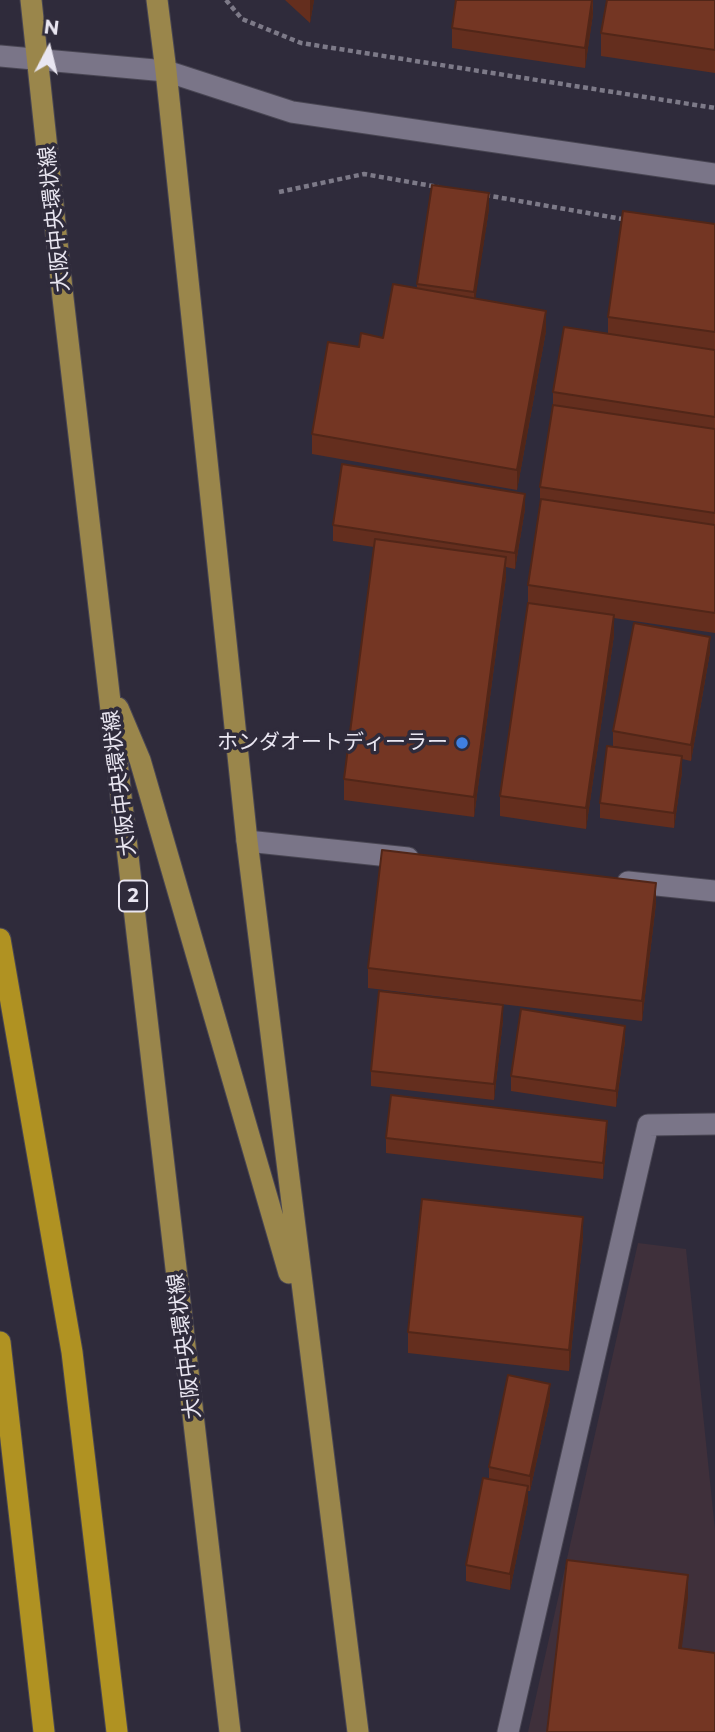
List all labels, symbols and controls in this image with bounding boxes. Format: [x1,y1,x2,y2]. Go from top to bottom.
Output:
north arrow [14,14,84,84]
text: N [43,15,61,40]
street label: 大阪中央環状線 [35,145,75,293]
street label: 大阪中央環状線 [99,709,141,857]
place label: ホンダオートディーラー [217,730,448,756]
marker: ホンダオートディーラー [454,735,470,751]
road number: 2 [119,880,147,912]
street label: 大阪中央環状線 [164,1272,206,1420]

